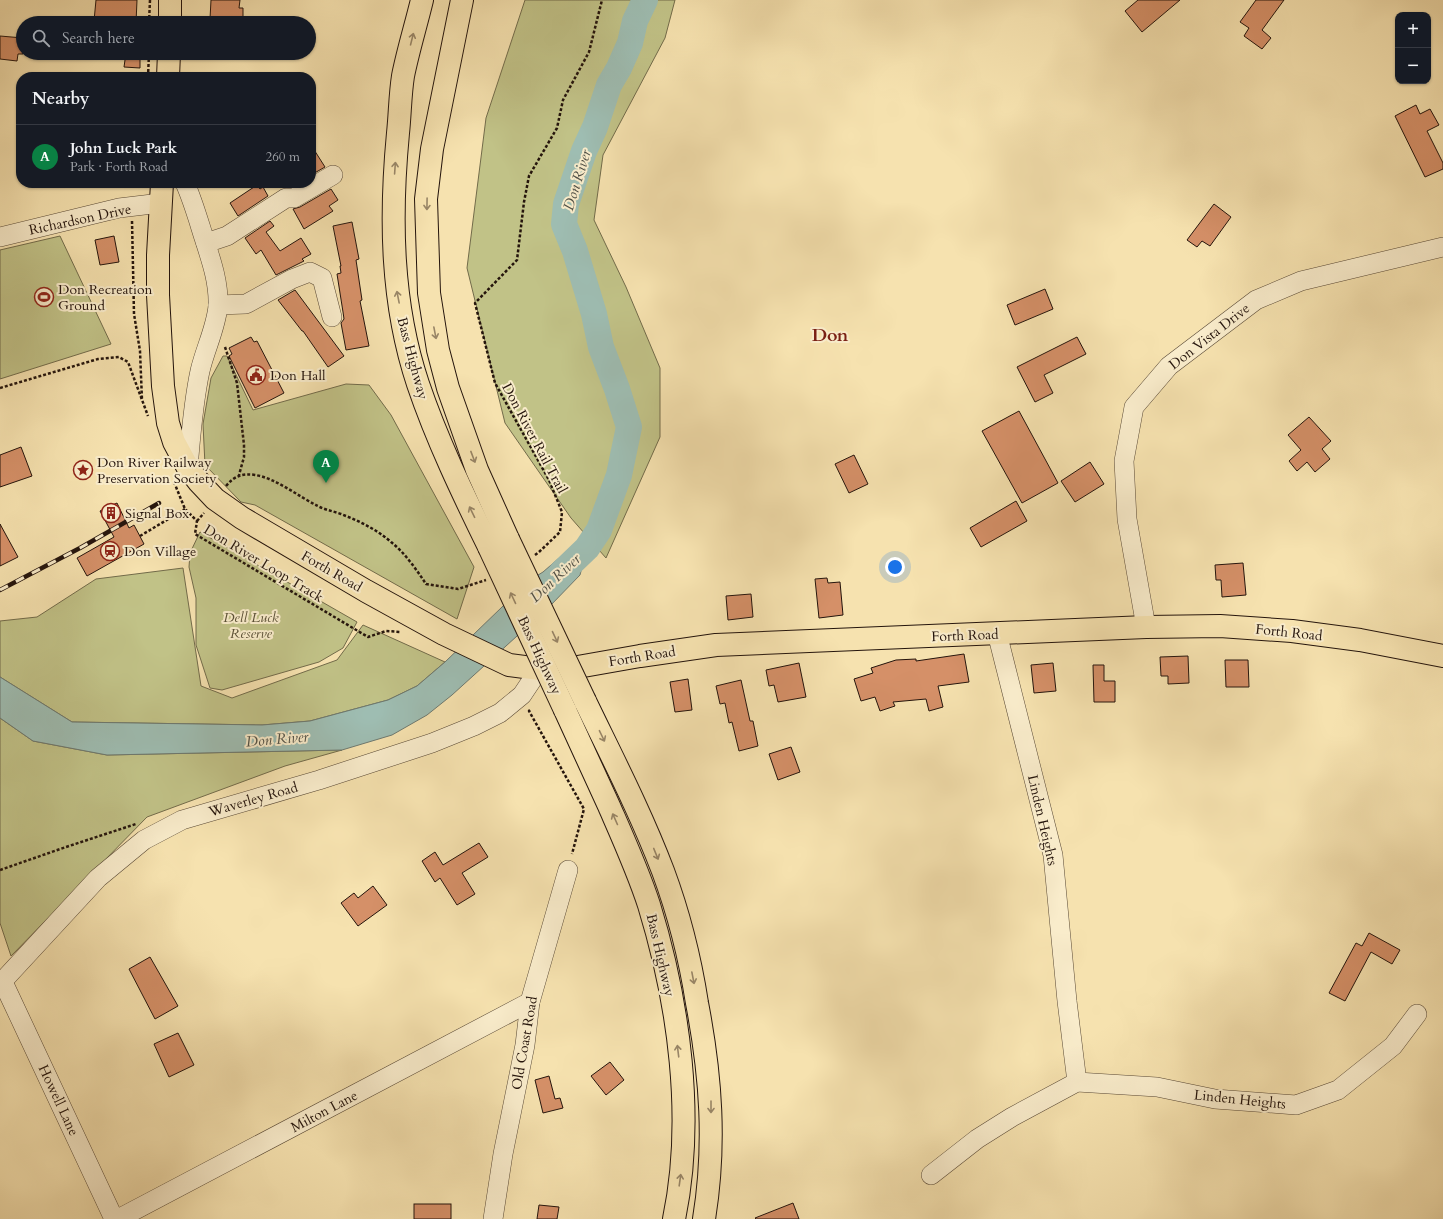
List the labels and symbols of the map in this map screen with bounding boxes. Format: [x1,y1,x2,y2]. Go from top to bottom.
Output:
one-way arrow [409,33,417,46]
water label: Don River [558,146,596,213]
one-way arrow [391,162,398,175]
one-way arrow [423,197,430,210]
street label: Richardson Drive [27,199,133,240]
place label: Don Recreation Ground [58,280,153,315]
sports icon: Don Recreation Ground [33,286,55,308]
one-way arrow [394,291,402,304]
street label: Don Vista Drive [1165,299,1254,374]
street label: Bass Highway [392,315,433,402]
district label: Don [812,323,849,348]
one-way arrow [431,326,439,339]
public building icon: Don Hall [245,364,267,386]
place label: Don Hall [270,366,326,385]
street label: Don River Rail Trail [497,380,572,497]
pin: A [313,450,339,483]
one-way arrow [469,451,477,463]
place label: Don River Railway Preservation Society [97,453,217,488]
place icon: Don River Railway Preservation Society [72,459,94,481]
building icon: Signal Box [100,502,122,524]
place label: Signal Box [125,504,189,523]
one-way arrow [468,506,475,518]
street label: Don River Loop Track [200,520,328,607]
station icon: Don Village [99,540,121,562]
place label: Don Village [124,542,196,561]
street label: Forth Road [298,546,366,597]
water label: Don River [525,549,586,607]
your location [885,557,905,577]
one-way arrow [509,592,516,604]
park label: Dell Luck Reserve [223,608,279,643]
street label: Bass Highway [513,613,566,698]
street label: Forth Road [1254,620,1324,646]
street label: Forth Road [931,625,1000,646]
one-way arrow [552,631,559,643]
street label: Forth Road [607,642,677,671]
water label: Don River [245,726,310,752]
one-way arrow [599,729,606,741]
street label: Linden Heights [1023,773,1062,868]
street label: Waverley Road [205,778,300,822]
one-way arrow [610,813,618,825]
one-way arrow [653,847,661,859]
street label: Bass Highway [642,912,679,999]
one-way arrow [689,971,697,984]
street label: Old Coast Road [507,994,542,1091]
one-way arrow [675,1045,682,1058]
street label: Howell Lane [34,1061,83,1139]
street label: Linden Heights [1193,1085,1287,1114]
street label: Milton Lane [287,1086,361,1137]
one-way arrow [707,1100,715,1113]
one-way arrow [676,1174,684,1187]

